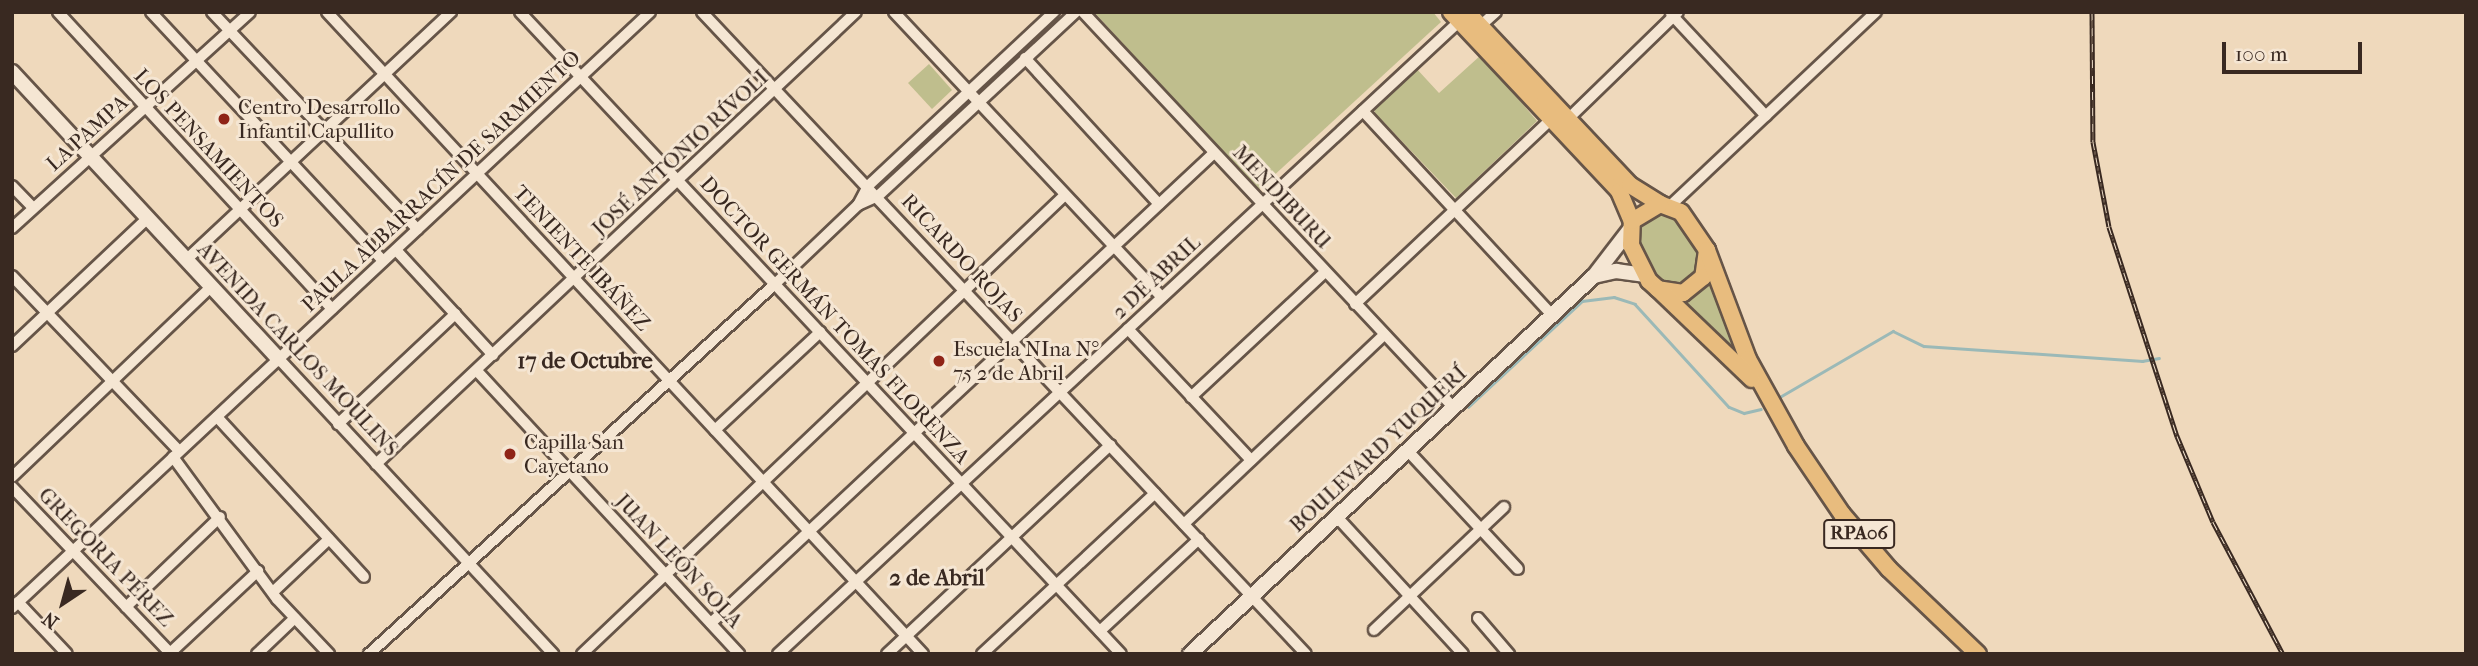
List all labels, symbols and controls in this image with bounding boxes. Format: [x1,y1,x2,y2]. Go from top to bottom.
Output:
scale bar [2226,28,2366,72]
text: 100 m [2235,42,2288,66]
street label: PAULA ALBARRACÍN DE SARMIENTO [296,45,586,317]
street label: LOS PENSAMIENTOS [129,63,289,233]
street label: JOSÉ ANTONIO RÍVOLI [587,65,773,241]
street label: LA PAMPA [41,90,133,176]
place label: Centro Desarrollo Infantil Capullito [238,94,400,144]
marker: Centro Desarrollo Infantil Capullito [216,111,232,127]
street label: MENDIBURU [1228,140,1336,254]
street label: DOCTOR GERMÁN TOMAS FLORENZA [695,171,975,469]
street label: TENIENTE IBÁÑEZ [508,180,656,336]
street label: RICARDO ROJAS [896,189,1028,327]
street label: 2 DE ABRIL [1107,230,1205,324]
street label: AVENIDA CARLOS MOULINS [192,237,404,461]
place label: Escuela NIna N° 75 2 de Abril [953,336,1099,386]
district label: 17 de Octubre [517,347,653,375]
marker: Escuela NIna N° 75 2 de Abril [931,353,947,369]
street label: BOULEVARD YUQUERÍ [1284,360,1472,538]
place label: Capilla San Cayetano [524,429,624,479]
marker: Capilla San Cayetano [502,446,518,462]
street label: GREGORIA PÉREZ [33,482,179,632]
street label: JUAN LEÓN SOLA [610,489,748,633]
road number: RPA06 [1822,519,1896,550]
district label: 2 de Abril [889,564,985,592]
north arrow [28,568,98,638]
text: N [38,607,63,633]

